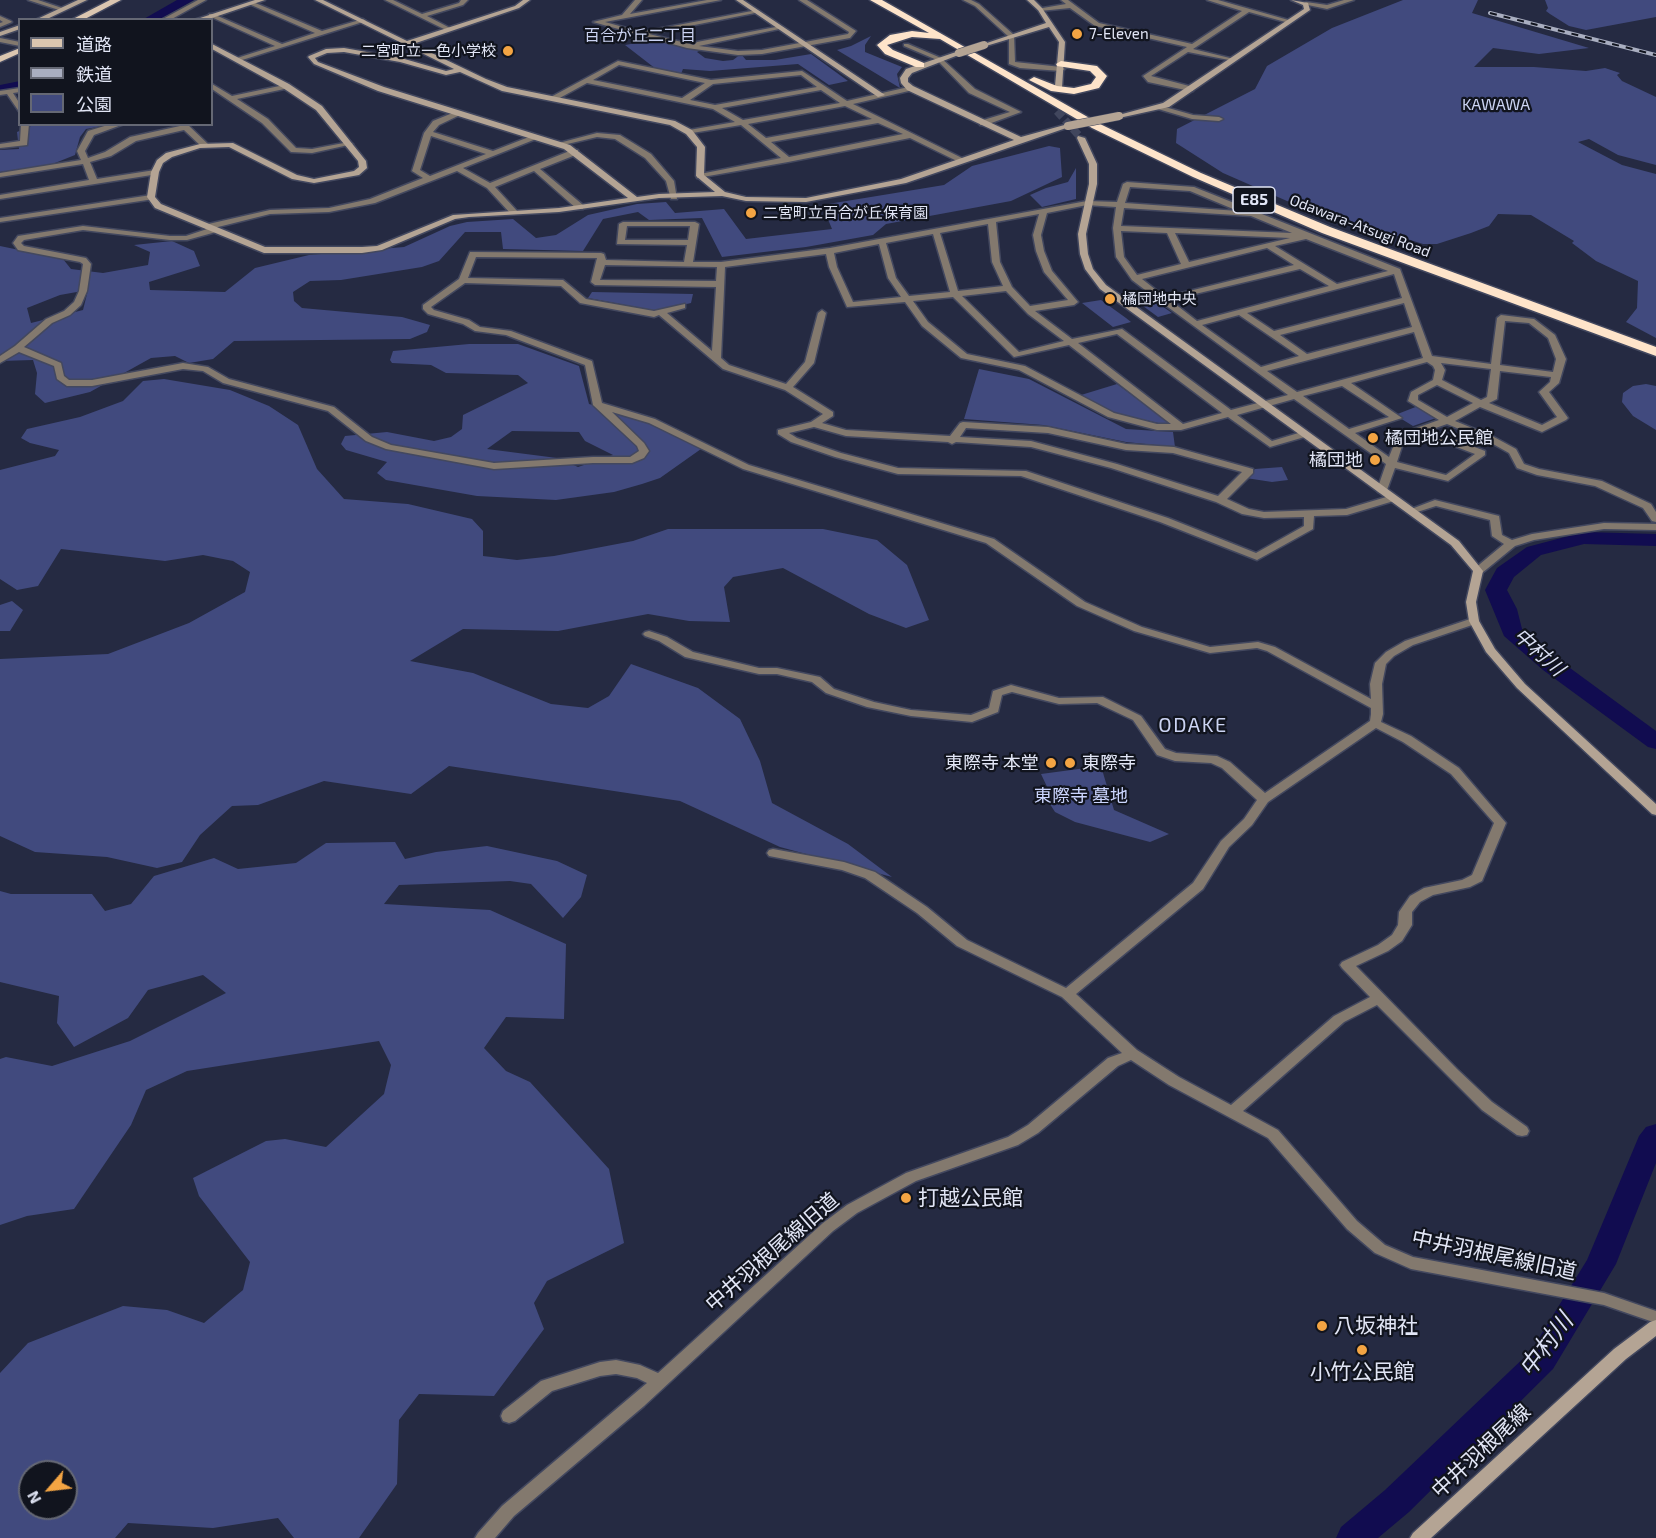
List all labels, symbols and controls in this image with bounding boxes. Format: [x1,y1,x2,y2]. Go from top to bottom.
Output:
legend [18,18,213,126]
place label: 7-Eleven [1089,25,1149,43]
district label: 百合が丘二丁目 [584,26,696,46]
marker: 7-Eleven [1070,27,1084,41]
text: 道路 [76,33,112,55]
place label: 二宮町立一色小学校 [361,42,496,60]
marker: 二宮町立一色小学校 [501,44,515,58]
text: 鉄道 [76,63,112,85]
text: 公園 [76,93,112,115]
district label: KAWAWA [1457,95,1535,115]
road number: E85 [1233,187,1275,213]
street label: Odawara-Atsugi Road [1287,191,1433,261]
place label: 二宮町立百合が丘保育園 [763,204,928,222]
marker: 二宮町立百合が丘保育園 [744,206,758,220]
place label: 橘団地中央 [1122,290,1197,308]
marker: 橘団地中央 [1103,292,1117,306]
place label: 橘団地公民館 [1385,427,1493,449]
marker: 橘団地公民館 [1366,431,1380,445]
place label: 橘団地 [1309,449,1363,471]
marker: 橘団地 [1368,453,1382,467]
water label: 中村川 [1509,623,1569,681]
district label: ODAKE [1158,713,1228,737]
place label: 東際寺 本堂 [945,752,1039,774]
place label: 東際寺 [1082,752,1136,774]
marker: 東際寺 本堂 [1044,756,1058,770]
marker: 東際寺 [1063,756,1077,770]
park label: 東際寺 墓地 [1034,785,1128,807]
place label: 打越公民館 [918,1185,1023,1211]
street label: 中井羽根尾線旧道 [700,1187,844,1317]
marker: 打越公民館 [899,1191,913,1205]
street label: 中井羽根尾線旧道 [1409,1225,1579,1285]
water label: 中村川 [1513,1308,1579,1382]
place label: 八坂神社 [1334,1313,1418,1339]
marker: 八坂神社 [1315,1319,1329,1333]
marker: 小竹公民館 [1355,1343,1369,1357]
place label: 小竹公民館 [1310,1359,1414,1385]
street label: 中井羽根尾線 [1426,1399,1536,1503]
north arrow [18,1460,78,1520]
text: N [22,1488,45,1507]

